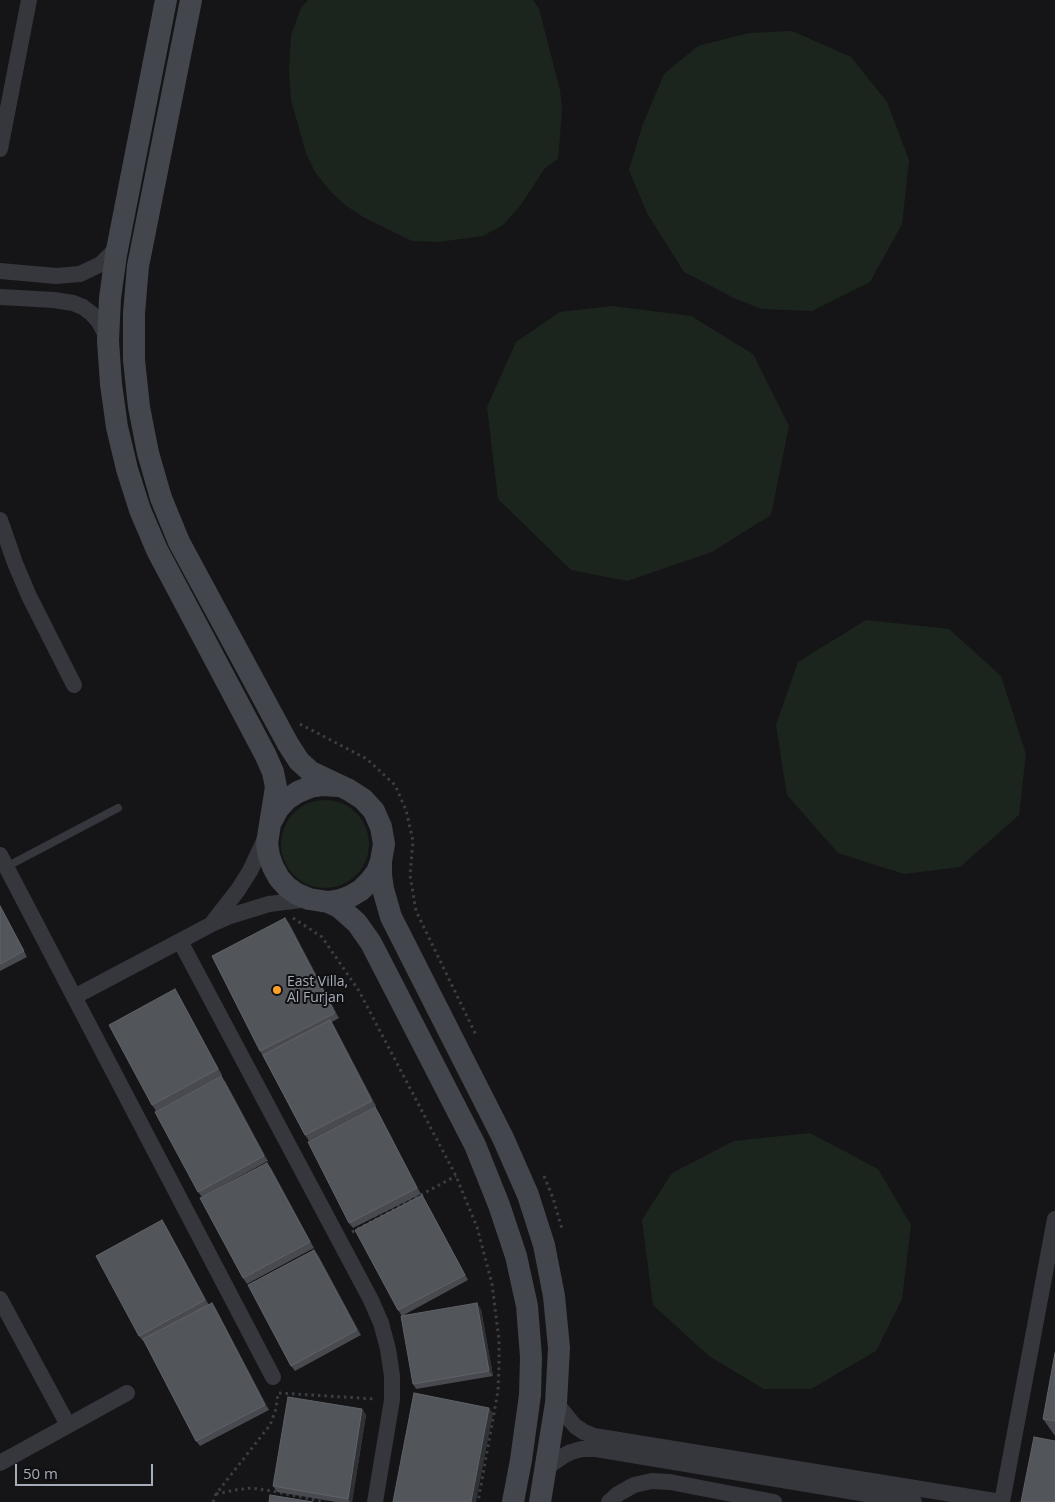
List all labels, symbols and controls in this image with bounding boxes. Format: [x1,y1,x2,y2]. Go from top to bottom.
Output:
place label: East Villa, Al Furjan [287,974,348,1006]
marker: East Villa, Al Furjan [271,984,283,996]
scale bar [18,1454,155,1486]
text: 50 m [23,1463,58,1483]

